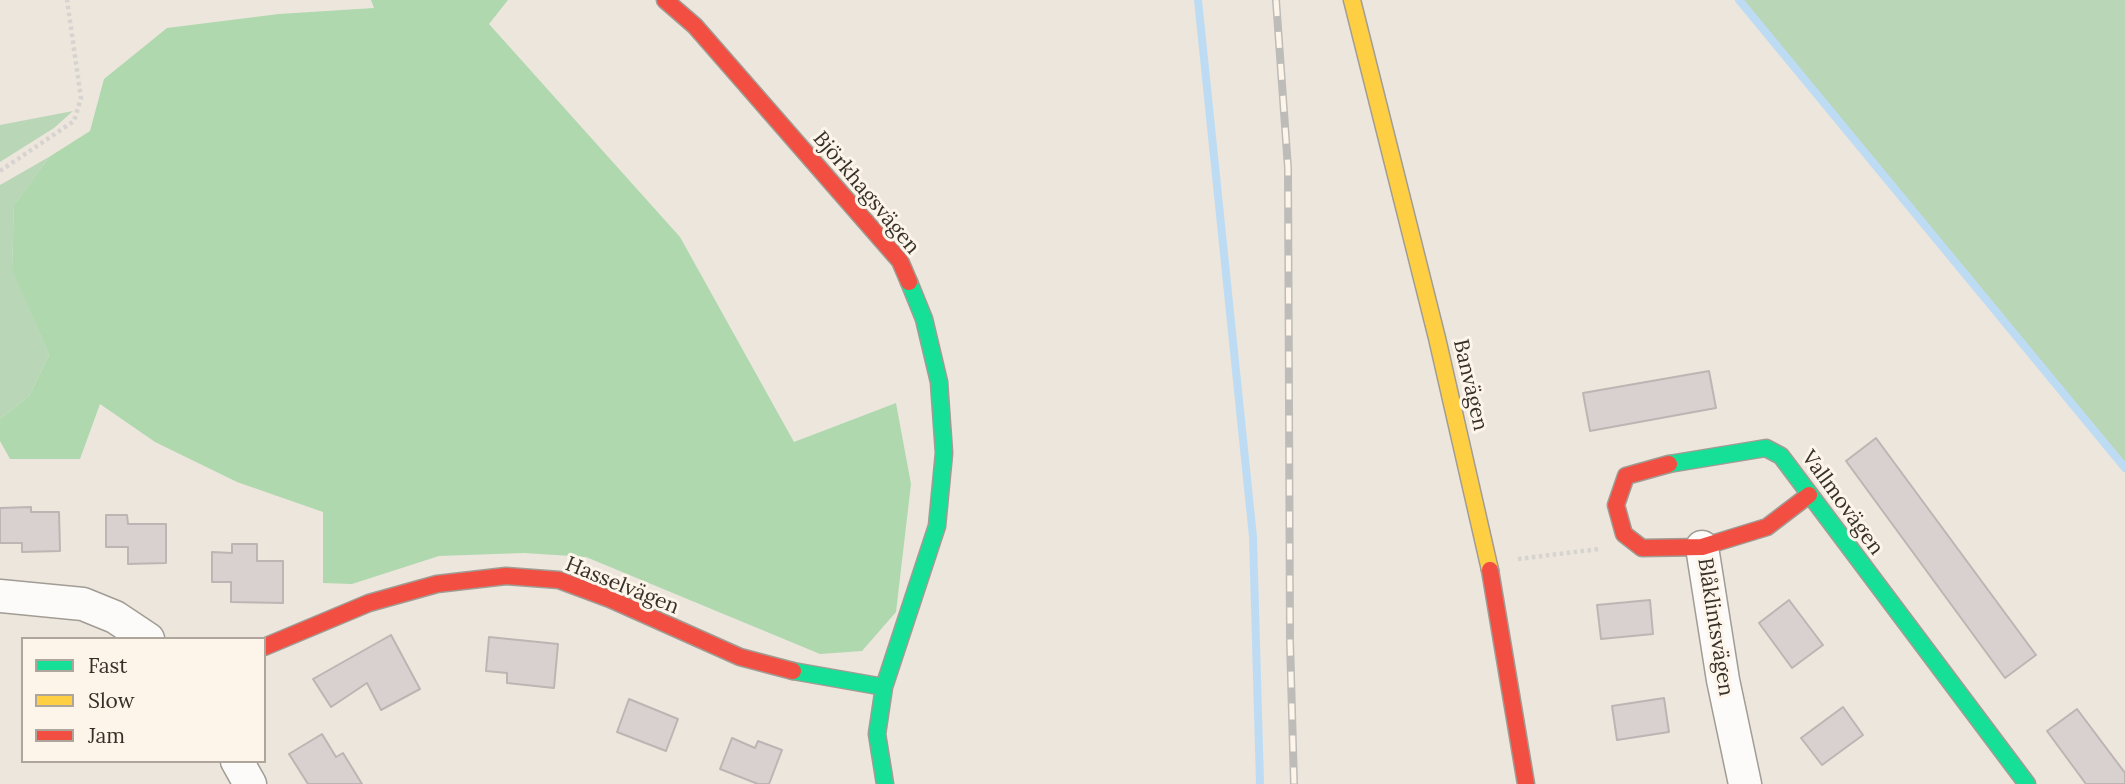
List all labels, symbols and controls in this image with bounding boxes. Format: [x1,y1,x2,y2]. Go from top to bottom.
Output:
street label: Björkhagsvägen [807,126,925,260]
street label: Banvägen [1447,337,1493,433]
street label: Vallmovägen [1796,446,1888,560]
street label: Hasselvägen [561,552,683,620]
street label: Blåklintsvägen [1692,556,1738,698]
legend [21,637,266,763]
text: Fast [88,652,127,679]
text: Slow [88,687,135,714]
text: Jam [88,722,125,749]

